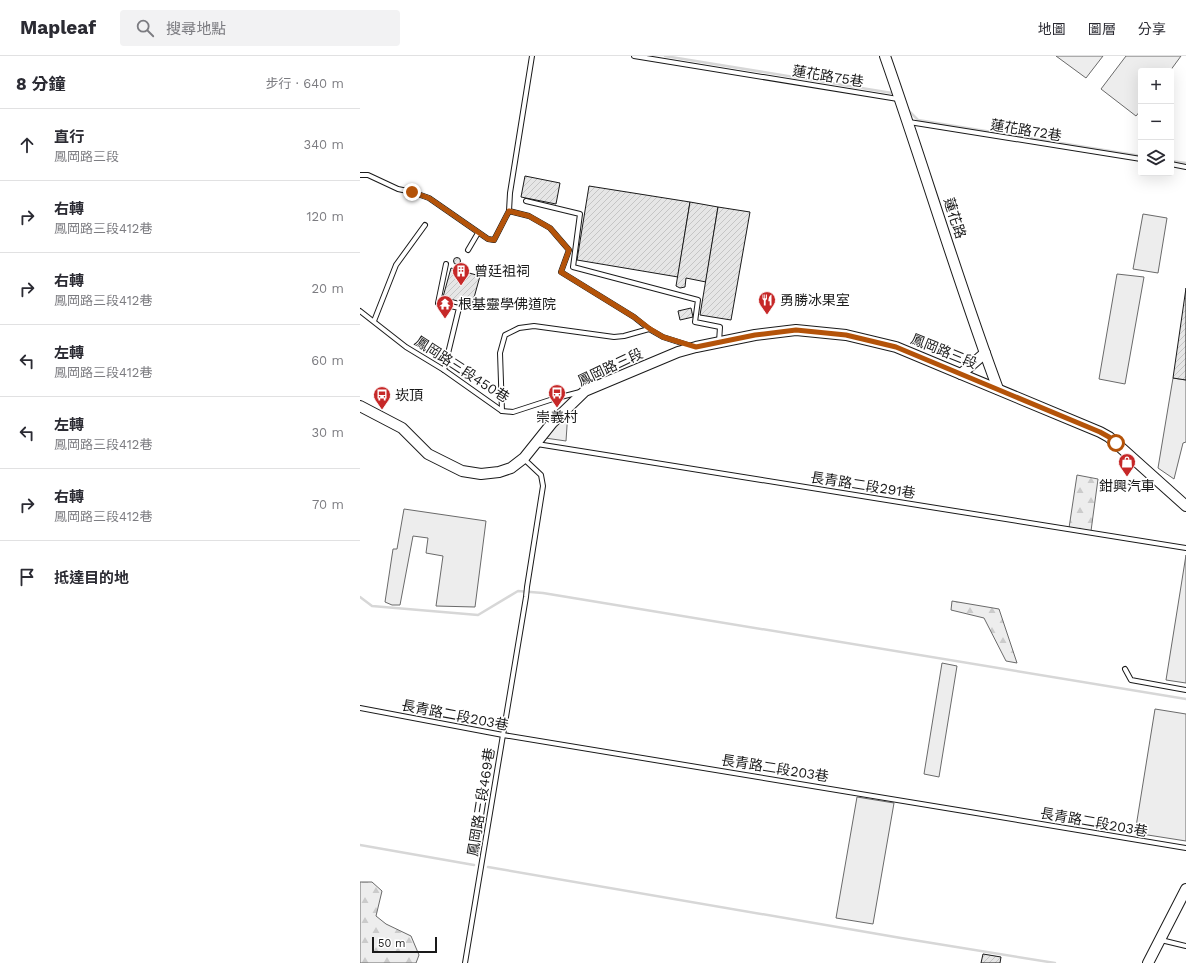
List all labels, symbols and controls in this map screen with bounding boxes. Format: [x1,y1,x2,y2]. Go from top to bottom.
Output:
search box [120,10,400,46]
text: Mapleaf [20,16,96,39]
icon: search [134,17,156,39]
text: 搜尋地點 [166,20,226,38]
text: 地圖 [1038,21,1066,37]
text: 圖層 [1088,21,1116,37]
text: 分享 [1138,21,1166,37]
street label: 蓮花路75巷 [791,62,865,90]
map controls [1138,68,1174,176]
button: + [1138,68,1174,104]
text: 8 分鐘 [16,74,66,94]
text: 步行 · 640 m [265,76,344,91]
button: − [1138,104,1174,140]
street label: 蓮花路72巷 [989,116,1063,144]
text: 直行 [54,128,84,146]
icon: ahead [16,134,38,156]
text: 340 m [304,137,344,152]
button: layers [1138,140,1174,176]
text: 鳳岡路三段 [54,149,119,164]
route end [403,183,421,201]
street label: 蓮花路 [941,196,969,240]
text: 右轉 [54,200,84,218]
icon: right [16,206,38,228]
text: 120 m [306,209,344,224]
text: 鳳岡路三段412巷 [54,221,152,236]
building icon: 曾廷祖祠 [451,261,471,286]
place label: 曾廷祖祠 [474,263,530,279]
text: 右轉 [54,272,84,290]
icon: right [16,278,38,300]
text: 20 m [312,281,344,296]
restaurant icon: 勇勝冰果室 [757,290,777,315]
place label: 勇勝冰果室 [780,292,850,308]
text: 鳳岡路三段412巷 [54,293,152,308]
temple icon: 根基靈學佛道院 [435,294,455,319]
place label: 根基靈學佛道院 [458,296,556,312]
street label: 鳳岡路三段 [909,330,979,372]
street label: 鳳岡路三段450巷 [412,332,512,406]
text: 左轉 [54,344,84,362]
street label: 鳳岡路三段 [575,345,645,389]
icon: left [16,350,38,372]
text: 60 m [311,353,344,368]
text: 鳳岡路三段412巷 [54,365,152,380]
bus stop icon: 崇義村 [547,383,567,408]
bus stop icon: 崁頂 [372,385,392,410]
place label: 崁頂 [395,387,423,403]
place label: 崇義村 [536,409,578,425]
text: 左轉 [54,416,84,434]
icon: left [16,422,38,444]
text: 30 m [312,425,344,440]
route start [1107,434,1125,452]
text: 鳳岡路三段412巷 [54,437,152,452]
shop icon: 鉗興汽車 [1117,452,1137,477]
street label: 長青路二段291巷 [809,469,917,501]
place label: 鉗興汽車 [1099,478,1155,494]
text: 右轉 [54,488,84,506]
icon: right [16,494,38,516]
text: 70 m [312,497,344,512]
text: 鳳岡路三段412巷 [54,509,152,524]
icon: arrive [16,566,38,588]
text: 抵達目的地 [54,569,129,587]
street label: 長青路二段203巷 [400,697,510,733]
street label: 鳳岡路三段469巷 [465,747,497,857]
street label: 長青路二段203巷 [720,752,830,784]
street label: 長青路二段203巷 [1039,805,1149,839]
scale bar [372,935,437,954]
text: 50 m [378,937,405,950]

